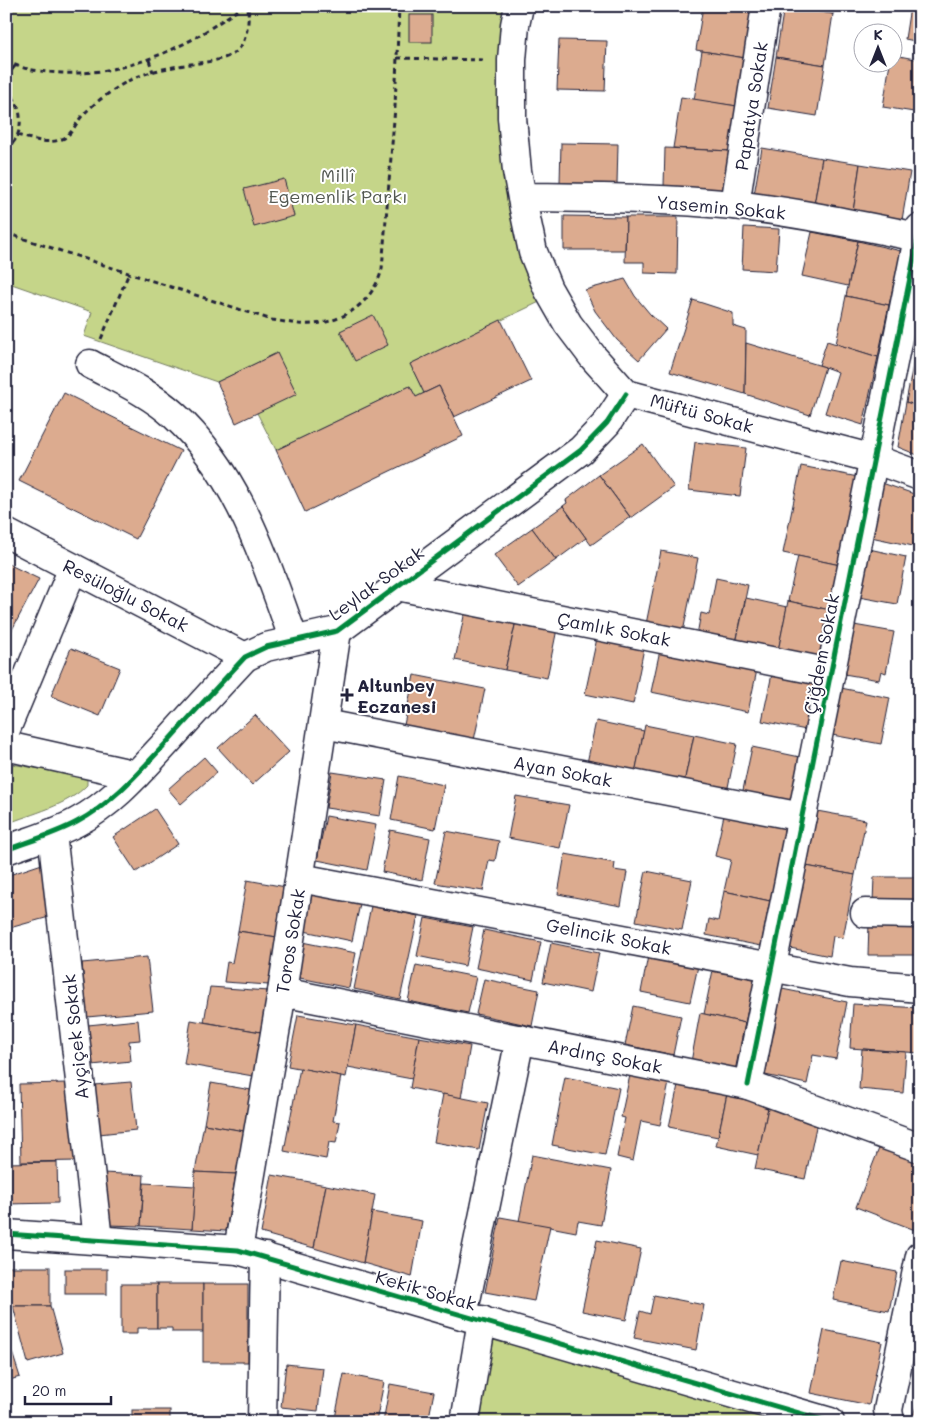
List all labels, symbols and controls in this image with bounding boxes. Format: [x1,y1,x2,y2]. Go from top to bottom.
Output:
north arrow [854,22,904,72]
text: K [873,25,883,44]
street label: Papatya Sokak [729,40,773,172]
park label: Millî Egemenlik Parkı [268,163,408,208]
street label: Yasemin Sokak [655,189,787,225]
street label: Müftü Sokak [648,388,756,438]
street label: Leylak Sokak [324,540,428,626]
street label: Resüloğlu Sokak [59,553,193,637]
street label: Çiğdem Sokak [798,592,844,716]
street label: Çamlık Sokak [555,606,673,652]
place label: Altunbey Eczanesi [357,673,437,718]
marker: Altunbey Eczanesi [341,689,353,701]
street label: Ayan Sokak [512,750,614,792]
street label: Toros Sokak [270,887,310,995]
street label: Gelincik Sokak [544,912,674,960]
street label: Ayçiçek Sokak [56,973,94,1101]
street label: Ardınç Sokak [546,1033,664,1079]
street label: Kekik Sokak [373,1264,479,1316]
scale bar [25,1373,111,1405]
text: 20 m [32,1380,66,1400]

